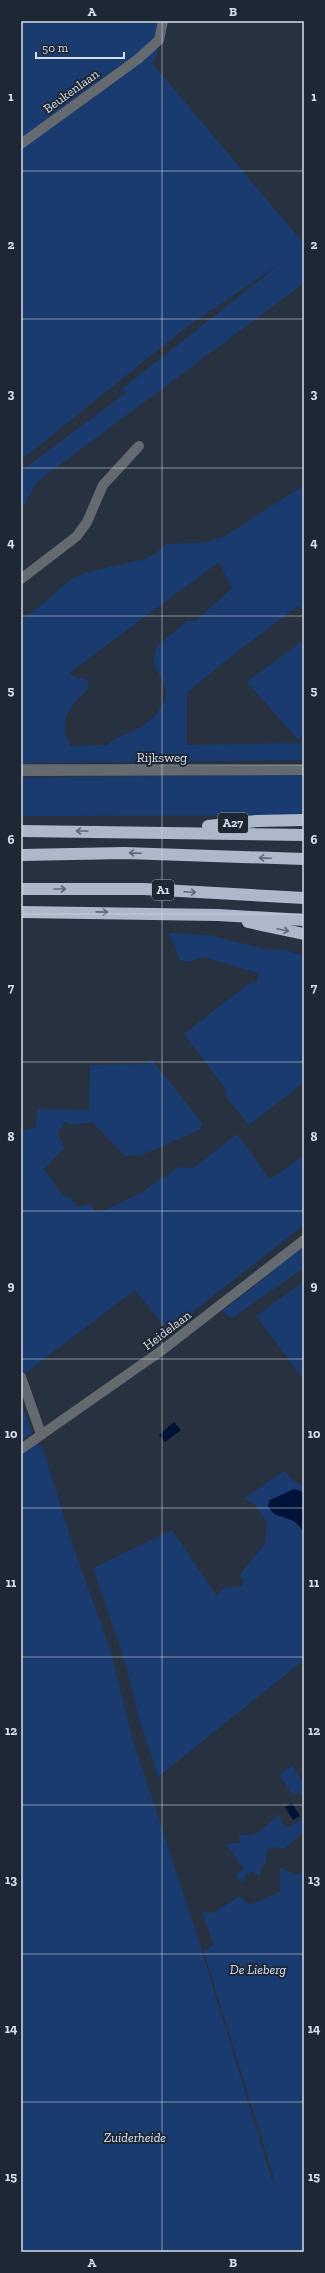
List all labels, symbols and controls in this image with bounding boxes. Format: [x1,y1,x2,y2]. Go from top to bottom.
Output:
text: A [88,4,97,19]
text: B [229,4,237,19]
scale bar [36,34,124,60]
text: 50 m [42,41,69,55]
street label: Beukenlaan [40,66,102,116]
text: 1 [8,89,14,104]
text: 1 [311,89,317,104]
text: 2 [8,237,15,252]
text: 2 [311,237,318,252]
text: 3 [8,386,15,401]
text: 3 [311,386,318,401]
text: 4 [7,535,15,550]
text: 4 [310,535,318,550]
text: 5 [8,683,15,698]
text: 5 [311,683,318,698]
street label: Rijksweg [137,750,187,766]
road number: A27 [218,813,248,833]
one-way arrow [76,827,89,835]
text: 6 [8,832,15,847]
text: 6 [311,832,318,847]
one-way arrow [129,850,142,857]
one-way arrow [259,854,272,862]
road number: A1 [152,880,174,900]
one-way arrow [53,885,66,893]
one-way arrow [183,888,196,895]
one-way arrow [95,909,108,916]
one-way arrow [277,926,290,934]
text: 7 [8,980,15,995]
text: 7 [311,980,318,995]
text: 8 [7,1129,15,1144]
text: 8 [310,1129,318,1144]
text: 9 [8,1278,15,1293]
text: 9 [311,1278,318,1293]
street label: Heidelaan [140,1307,194,1353]
text: 10 [5,1426,18,1441]
text: 10 [308,1426,321,1441]
text: 11 [6,1575,17,1590]
text: 11 [309,1575,320,1590]
text: 12 [5,1723,17,1738]
text: 12 [308,1723,320,1738]
text: 13 [5,1872,17,1887]
text: 13 [308,1872,320,1887]
park label: De Lieberg [230,1962,287,1977]
text: 14 [5,2021,18,2036]
text: 14 [308,2021,321,2036]
park label: Zuiderheide [104,2130,166,2145]
text: 15 [5,2169,17,2184]
text: 15 [308,2169,320,2184]
text: A [88,2255,97,2270]
text: B [229,2255,237,2270]

